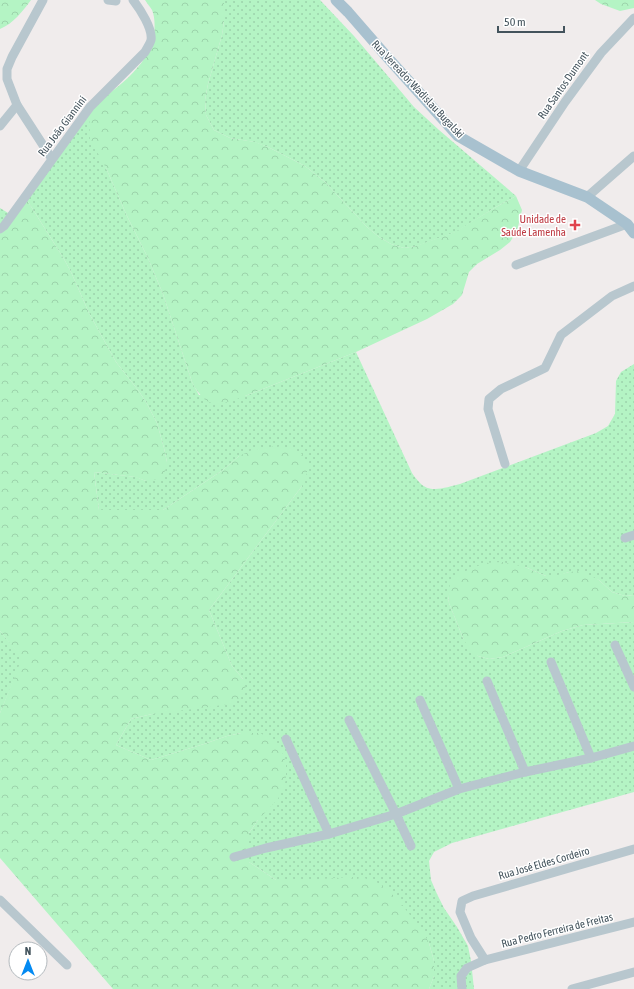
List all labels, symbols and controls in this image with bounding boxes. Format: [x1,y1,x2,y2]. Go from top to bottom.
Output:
scale bar [498,8,564,34]
text: 50 m [504,15,526,29]
street label: Rua Vereador Wadislau Bugalski [370,38,466,140]
street label: Rua Santos Dumont [535,49,591,121]
street label: Rua João Giannini [35,93,89,159]
place label: Unidade de Saúde Lamenha [501,213,566,238]
marker: Unidade de Saúde Lamenha [569,219,581,231]
street label: Rua José Eldes Cordeiro [497,844,591,882]
street label: Rua Pedro Ferreira de Freitas [500,910,614,950]
north arrow [8,941,48,981]
text: N [25,945,31,957]

